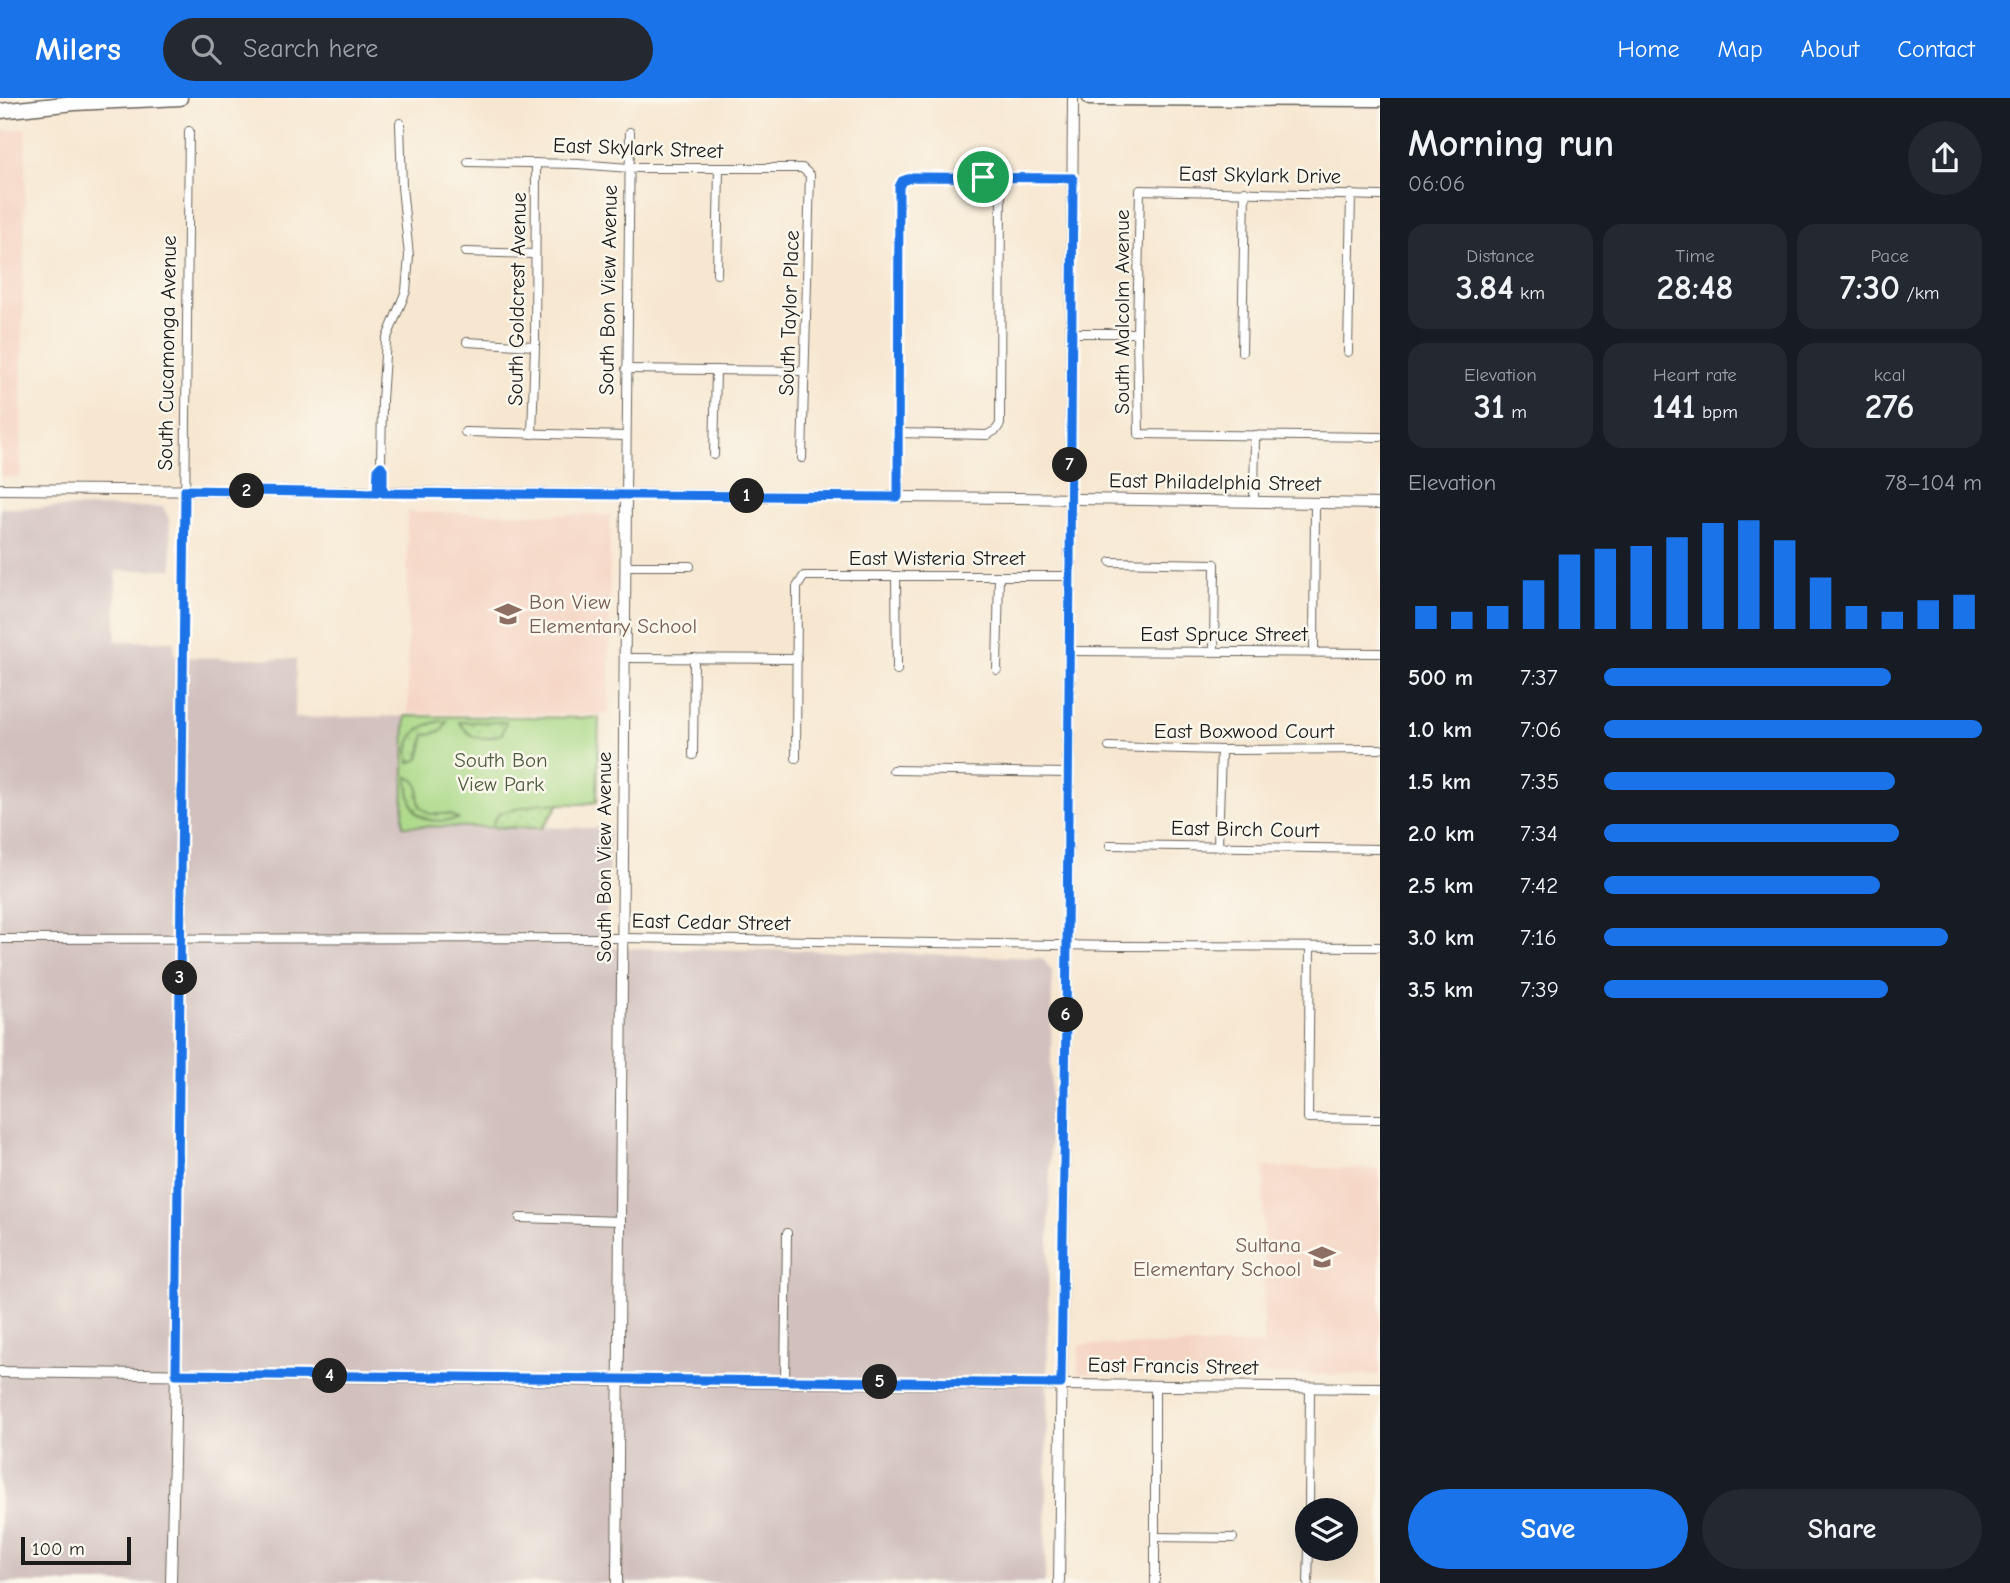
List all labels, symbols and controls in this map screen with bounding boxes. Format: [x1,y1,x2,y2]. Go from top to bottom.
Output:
search box [163,18,653,81]
text: Milers [35,30,121,68]
icon: search [187,30,225,68]
text: Search here [243,34,378,64]
text: Home [1618,35,1679,63]
text: Map [1717,35,1763,63]
text: About [1801,35,1859,63]
text: Contact [1897,35,1975,63]
button: share [1908,121,1982,195]
text: Morning run [1408,122,1614,166]
street label: East Skylark Street [553,133,724,163]
pin [953,147,1013,207]
icon: arrive [964,158,1002,196]
street label: East Skylark Drive [1179,162,1341,188]
text: 06:06 [1408,170,1465,197]
street label: South Bon View Avenue [594,185,622,395]
street label: South Goldcrest Avenue [503,192,531,406]
street label: South Malcolm Avenue [1110,210,1134,414]
street label: South Taylor Place [774,230,804,396]
street label: South Cucamonga Avenue [153,235,181,471]
text: Distance [1466,245,1534,267]
text: Time [1675,245,1715,267]
text: Pace [1871,245,1909,267]
text: 3.84 [1456,267,1514,308]
text: 28:48 [1657,267,1733,308]
text: 7:30 [1840,267,1900,308]
text: km [1514,282,1545,304]
text: /km [1900,282,1940,304]
text: Elevation [1464,364,1537,386]
text: Heart rate [1653,364,1737,386]
text: kcal [1874,364,1906,386]
text: 31 [1474,386,1505,427]
text: 141 [1652,386,1696,427]
text: 276 [1865,386,1915,427]
text: m [1505,401,1527,423]
text: bpm [1696,401,1738,423]
pin: 7 [1052,448,1088,482]
text: 7 [1065,453,1074,475]
street label: East Philadelphia Street [1109,468,1322,496]
text: Elevation [1408,469,1496,496]
text: 78–104 m [1885,469,1982,496]
pin: 2 [230,474,264,508]
pin: 1 [730,478,764,514]
text: 2 [242,479,251,501]
text: 1 [743,484,750,506]
street label: East Wisteria Street [849,546,1026,570]
place label: Bon View Elementary School [529,590,697,638]
school or university icon: Bon View Elementary School [493,599,523,629]
street label: East Spruce Street [1140,622,1309,646]
text: 500 m [1408,664,1473,691]
text: 7:37 [1520,664,1558,691]
text: 1.0 km [1408,716,1472,743]
text: 7:06 [1520,716,1562,743]
street label: East Boxwood Court [1154,719,1335,743]
park label: South Bon View Park [454,748,548,796]
street label: South Bon View Avenue [592,752,616,962]
text: 1.5 km [1408,768,1471,795]
text: 7:35 [1520,768,1559,795]
street label: East Birch Court [1171,816,1320,842]
text: 2.0 km [1408,820,1474,847]
text: 7:34 [1520,820,1558,847]
text: 2.5 km [1408,872,1474,899]
text: 7:42 [1520,872,1558,899]
street label: East Cedar Street [632,909,791,935]
text: 3.0 km [1408,924,1474,951]
text: 7:16 [1520,924,1557,951]
pin: 3 [162,960,198,996]
text: 3 [175,966,184,988]
text: 3.5 km [1408,976,1473,1003]
text: 7:39 [1520,976,1559,1003]
pin: 6 [1048,998,1084,1032]
text: 6 [1061,1003,1070,1025]
place label: Sultana Elementary School [1133,1233,1301,1281]
school or university icon: Sultana Elementary School [1307,1242,1337,1272]
street label: East Francis Street [1087,1353,1260,1380]
pin: 4 [312,1358,348,1394]
text: 4 [325,1364,334,1386]
pin: 5 [862,1364,898,1400]
text: 5 [874,1370,885,1392]
button: Save [1408,1489,1688,1569]
button: Share [1702,1489,1982,1569]
map controls [1295,1498,1358,1561]
button: layers [1295,1498,1358,1561]
scale bar [21,1534,131,1566]
text: 100 m [32,1538,85,1560]

